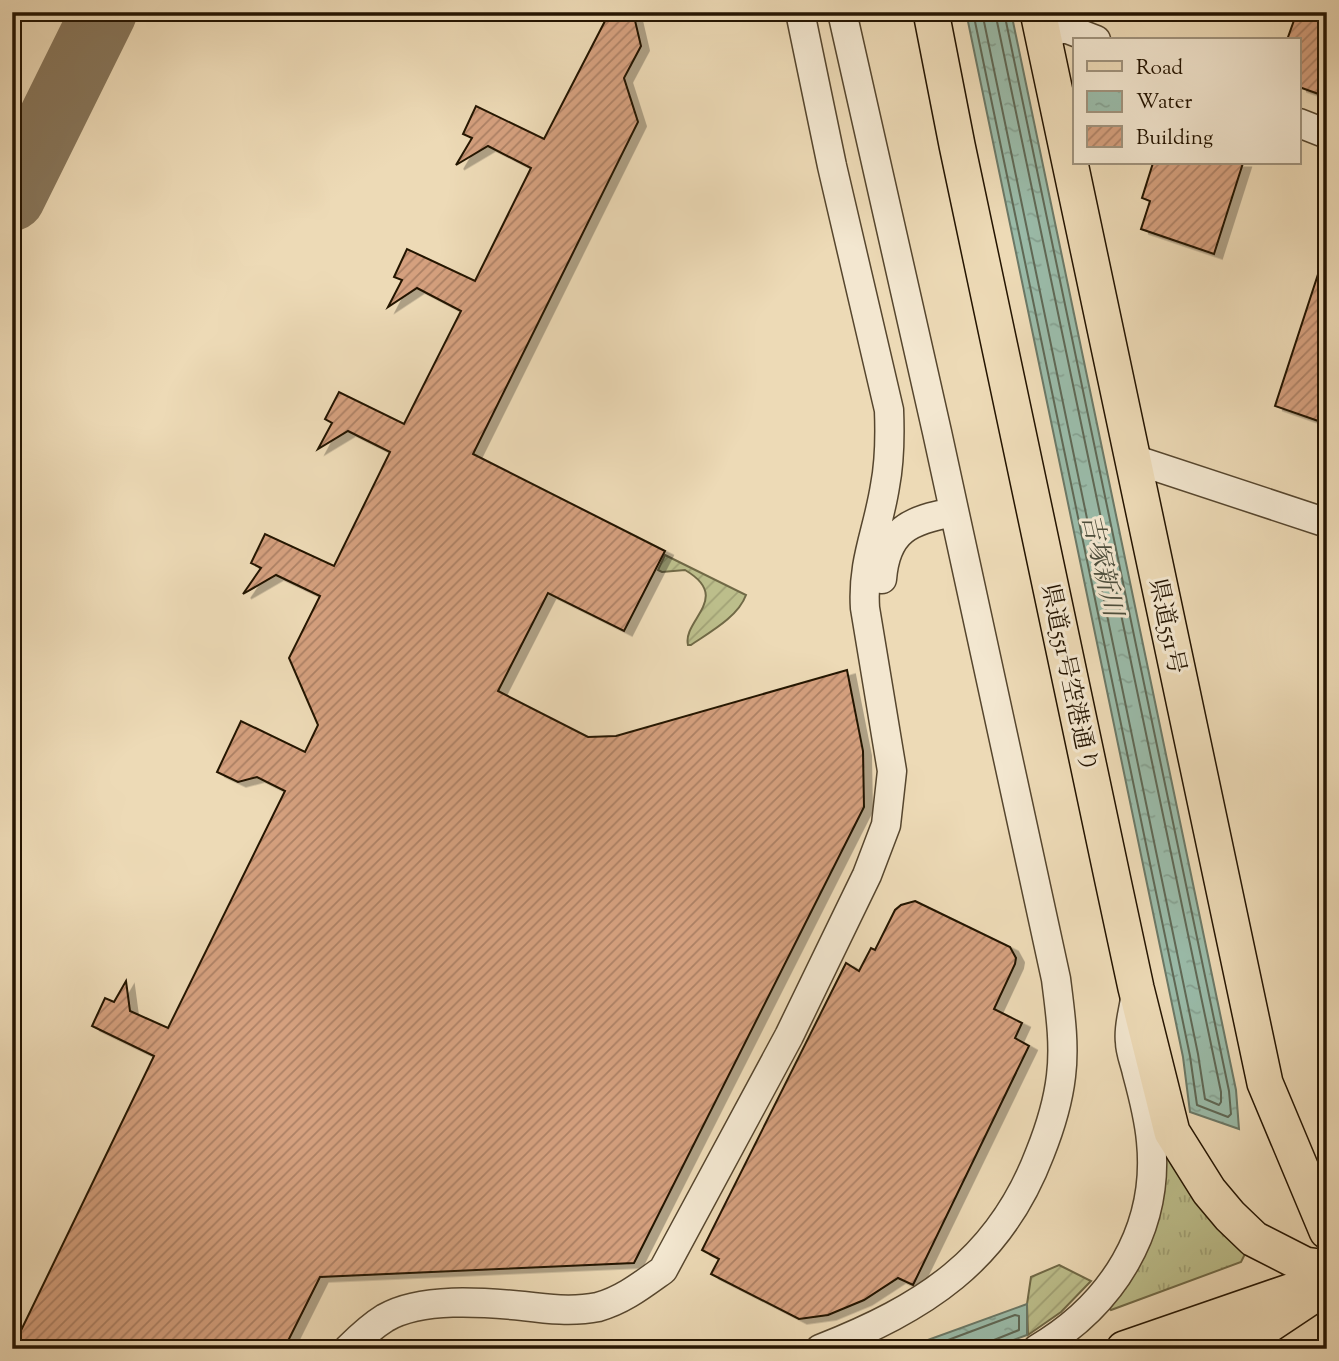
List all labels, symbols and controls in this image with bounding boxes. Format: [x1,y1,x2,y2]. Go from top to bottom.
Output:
legend [1073,38,1300,164]
text: Road [1136,54,1183,84]
text: Water [1136,88,1193,118]
text: Building [1136,124,1213,154]
water label: 吉塚新川 [1071,511,1131,623]
street label: 県道551号 [1139,576,1193,677]
street label: 県道551号空港通り [1031,581,1105,776]

